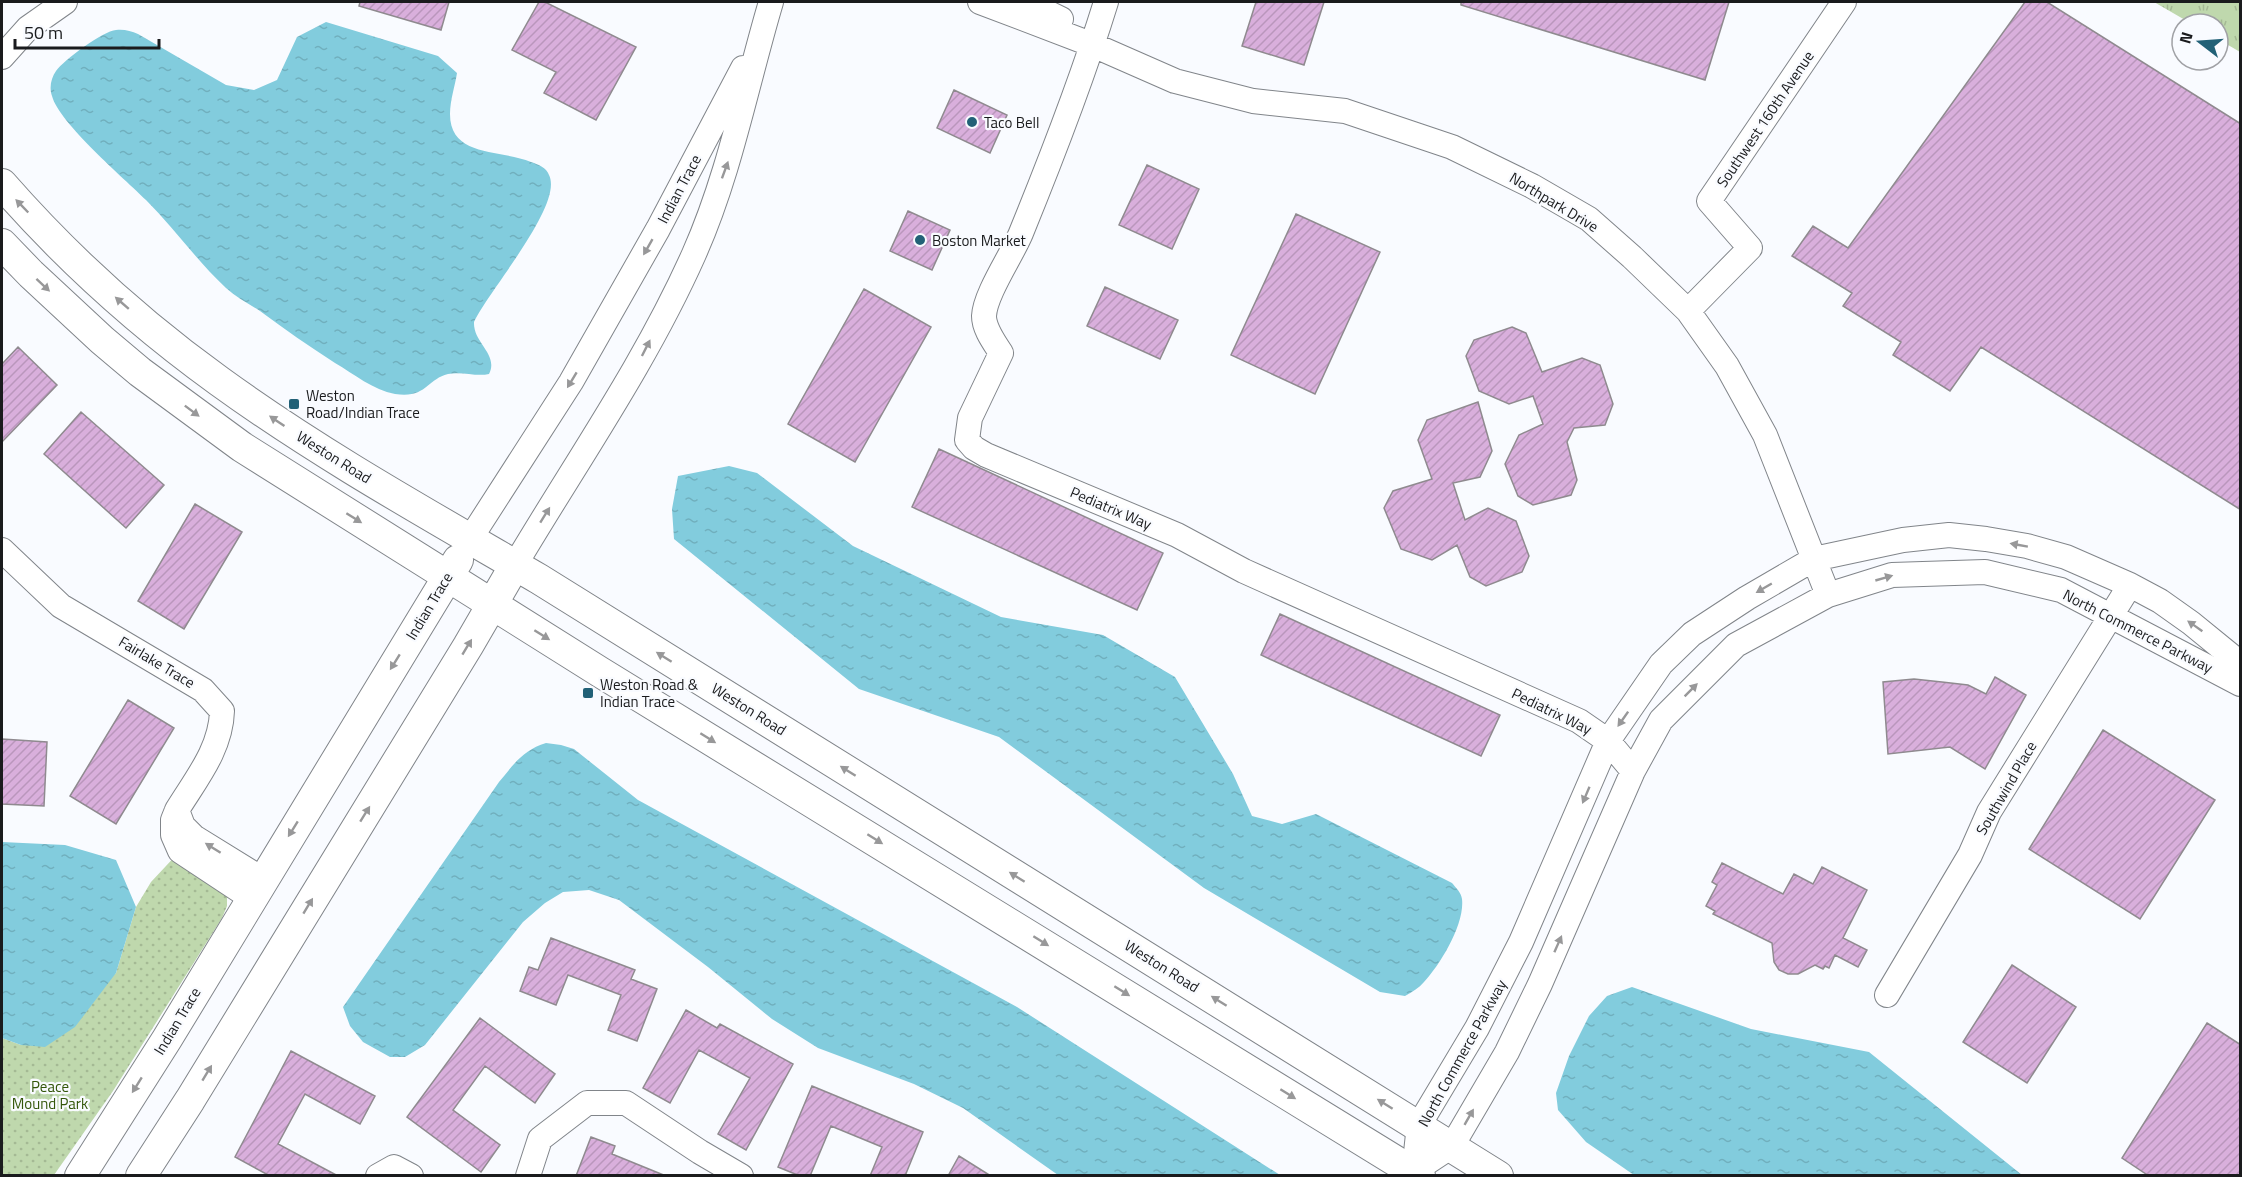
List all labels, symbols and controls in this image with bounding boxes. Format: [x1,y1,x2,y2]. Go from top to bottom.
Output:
scale bar [15,12,159,50]
north arrow [2170,12,2230,72]
text: 50 m [24,19,63,46]
text: N [2173,29,2199,46]
street label: Southwest 160th Avenue [1711,46,1819,192]
place label: Taco Bell [984,111,1040,134]
marker: Taco Bell [965,115,979,129]
street label: Indian Trace [651,150,707,228]
one-way arrow [720,161,730,179]
street label: Northpark Drive [1505,166,1603,238]
one-way arrow [16,199,30,213]
place label: Boston Market [932,229,1027,252]
marker: Boston Market [913,233,927,247]
one-way arrow [643,239,653,256]
one-way arrow [35,278,50,292]
one-way arrow [115,297,130,310]
one-way arrow [641,339,651,356]
one-way arrow [566,372,577,388]
place label: Weston Road/Indian Trace [306,384,420,424]
marker: Weston Road/Indian Trace [287,397,301,411]
one-way arrow [184,404,199,416]
one-way arrow [269,416,285,427]
street label: Weston Road [292,425,376,489]
street label: Pediatrix Way [1067,480,1155,536]
one-way arrow [540,507,551,523]
one-way arrow [346,513,362,524]
one-way arrow [2010,540,2029,549]
street label: Indian Trace [400,568,458,644]
one-way arrow [1875,572,1893,582]
one-way arrow [1755,583,1772,593]
street label: North Commerce Parkway [2059,583,2217,679]
one-way arrow [2187,621,2203,632]
street label: Fairlake Trace [114,630,200,694]
one-way arrow [534,630,550,641]
one-way arrow [462,638,472,655]
one-way arrow [656,651,672,662]
one-way arrow [390,654,401,670]
place label: Weston Road & Indian Trace [600,673,699,713]
street label: Weston Road [707,677,791,741]
street label: Pediatrix Way [1508,682,1596,740]
one-way arrow [1684,683,1698,697]
marker: Weston Road & Indian Trace [581,686,595,700]
one-way arrow [1617,710,1629,726]
one-way arrow [700,732,716,743]
street label: Southwind Place [1970,737,2042,839]
one-way arrow [839,765,856,776]
one-way arrow [1580,786,1590,804]
one-way arrow [359,805,370,822]
one-way arrow [288,821,299,837]
one-way arrow [867,834,883,845]
one-way arrow [205,843,221,854]
one-way arrow [1009,872,1025,883]
one-way arrow [302,898,313,915]
street label: Weston Road [1120,934,1204,998]
one-way arrow [1553,934,1563,952]
one-way arrow [1033,936,1049,947]
street label: North Commerce Parkway [1412,975,1512,1131]
street label: Indian Trace [148,983,206,1059]
one-way arrow [1114,986,1130,997]
one-way arrow [1211,996,1227,1007]
one-way arrow [201,1065,212,1081]
park label: Peace Mound Park [12,1075,88,1115]
one-way arrow [132,1077,143,1093]
one-way arrow [1279,1088,1296,1099]
one-way arrow [1376,1098,1393,1109]
one-way arrow [1463,1109,1474,1125]

